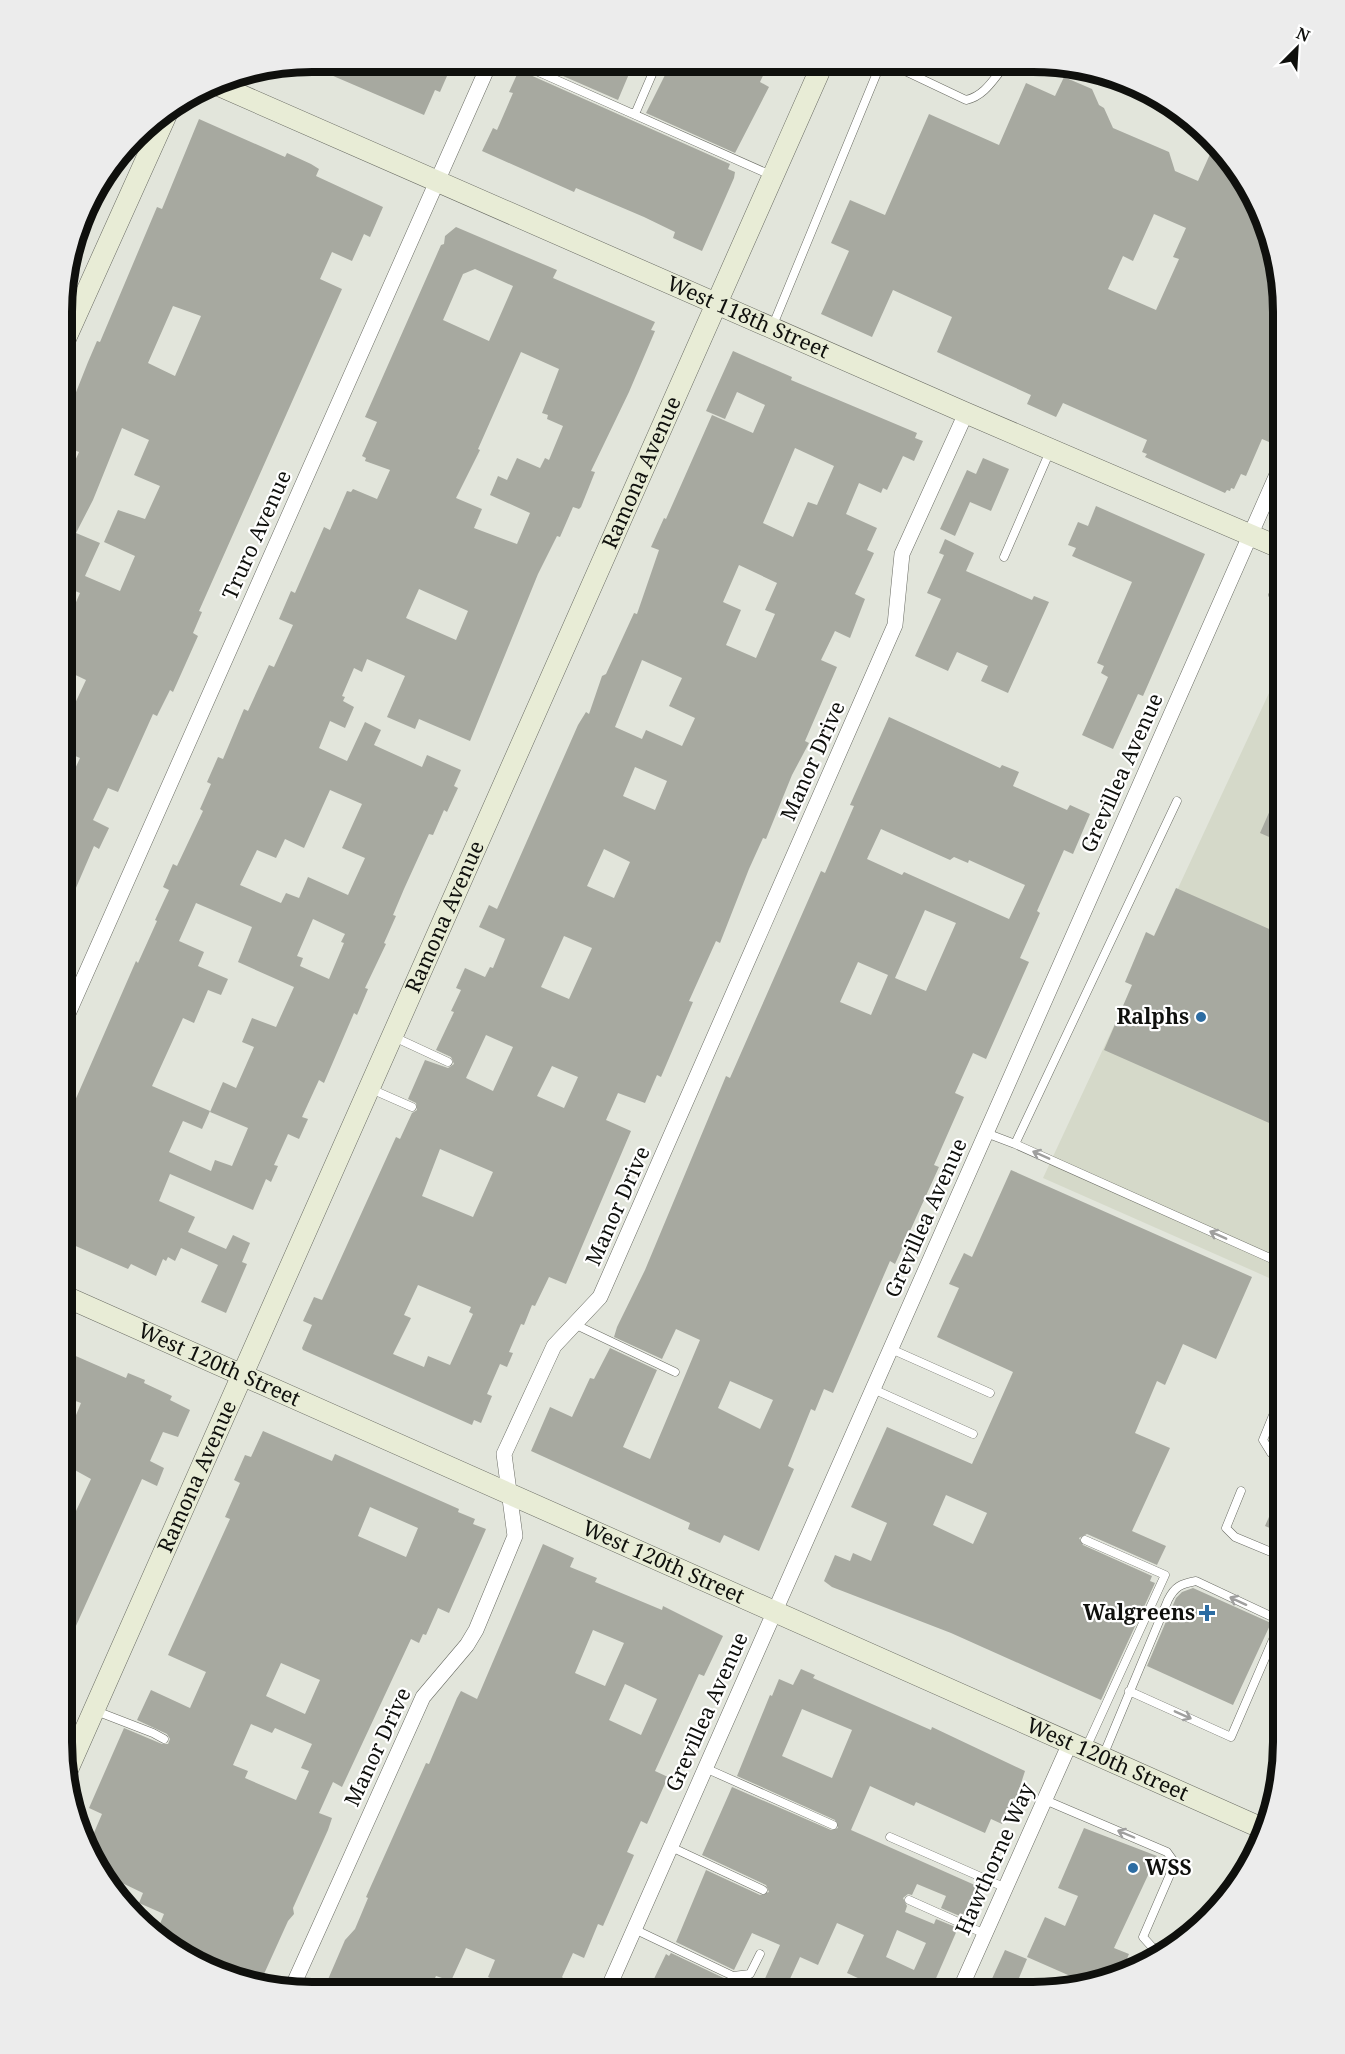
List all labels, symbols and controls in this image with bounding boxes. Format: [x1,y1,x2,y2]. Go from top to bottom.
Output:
north arrow [1267,18,1327,78]
text: N [1293,22,1314,47]
street label: West 118th Street [663,269,834,364]
street label: Ramona Avenue [595,392,687,553]
street label: Truro Avenue [215,466,297,604]
street label: Grevillea Avenue [1073,689,1169,857]
street label: Manor Drive [773,697,851,825]
street label: Ramona Avenue [398,836,490,997]
place label: Ralphs [1116,1002,1189,1030]
marker: Ralphs [1194,1010,1208,1024]
street label: Grevillea Avenue [877,1134,973,1302]
street label: Manor Drive [578,1142,656,1270]
one-way arrow [1032,1149,1050,1161]
one-way arrow [1210,1229,1228,1241]
street label: West 120th Street [134,1316,305,1412]
street label: Ramona Avenue [151,1396,242,1557]
street label: West 120th Street [578,1513,749,1609]
one-way arrow [1229,1594,1247,1606]
place label: Walgreens [1083,1598,1195,1626]
marker: Walgreens [1200,1606,1214,1620]
street label: Grevillea Avenue [658,1628,754,1796]
street label: Manor Drive [337,1683,417,1810]
street label: West 120th Street [1022,1710,1193,1807]
one-way arrow [1173,1710,1191,1722]
street label: Hawthorne Way [948,1778,1040,1939]
one-way arrow [1117,1828,1135,1840]
place label: WSS [1145,1853,1192,1881]
marker: WSS [1126,1861,1140,1875]

